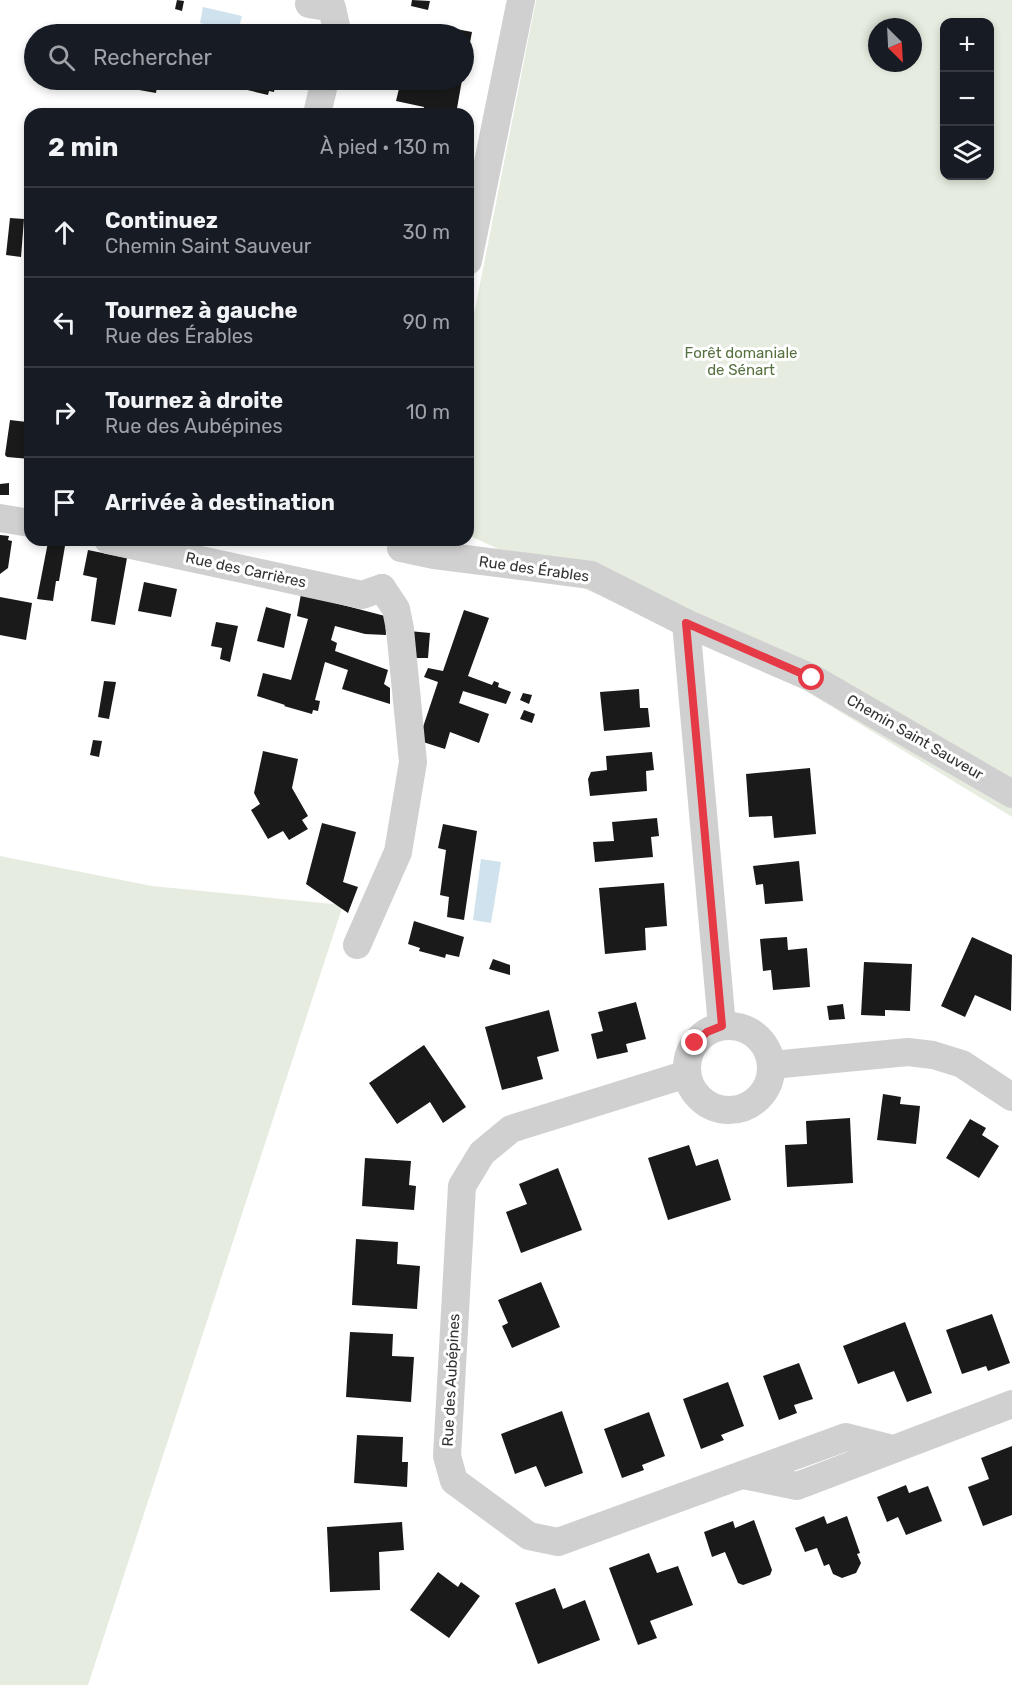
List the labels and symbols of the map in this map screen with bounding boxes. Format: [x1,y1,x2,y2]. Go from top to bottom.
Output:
north arrow [868,18,922,72]
park label: Forêt domaniale de Sénart [685,344,797,379]
street label: Rue des Carrières [184,548,308,592]
street label: Rue des Érables [478,552,591,586]
route start [798,664,824,690]
street label: Chemin Saint Sauveur [843,690,987,784]
route end [681,1029,707,1055]
street label: Rue des Aubépines [439,1313,463,1447]

